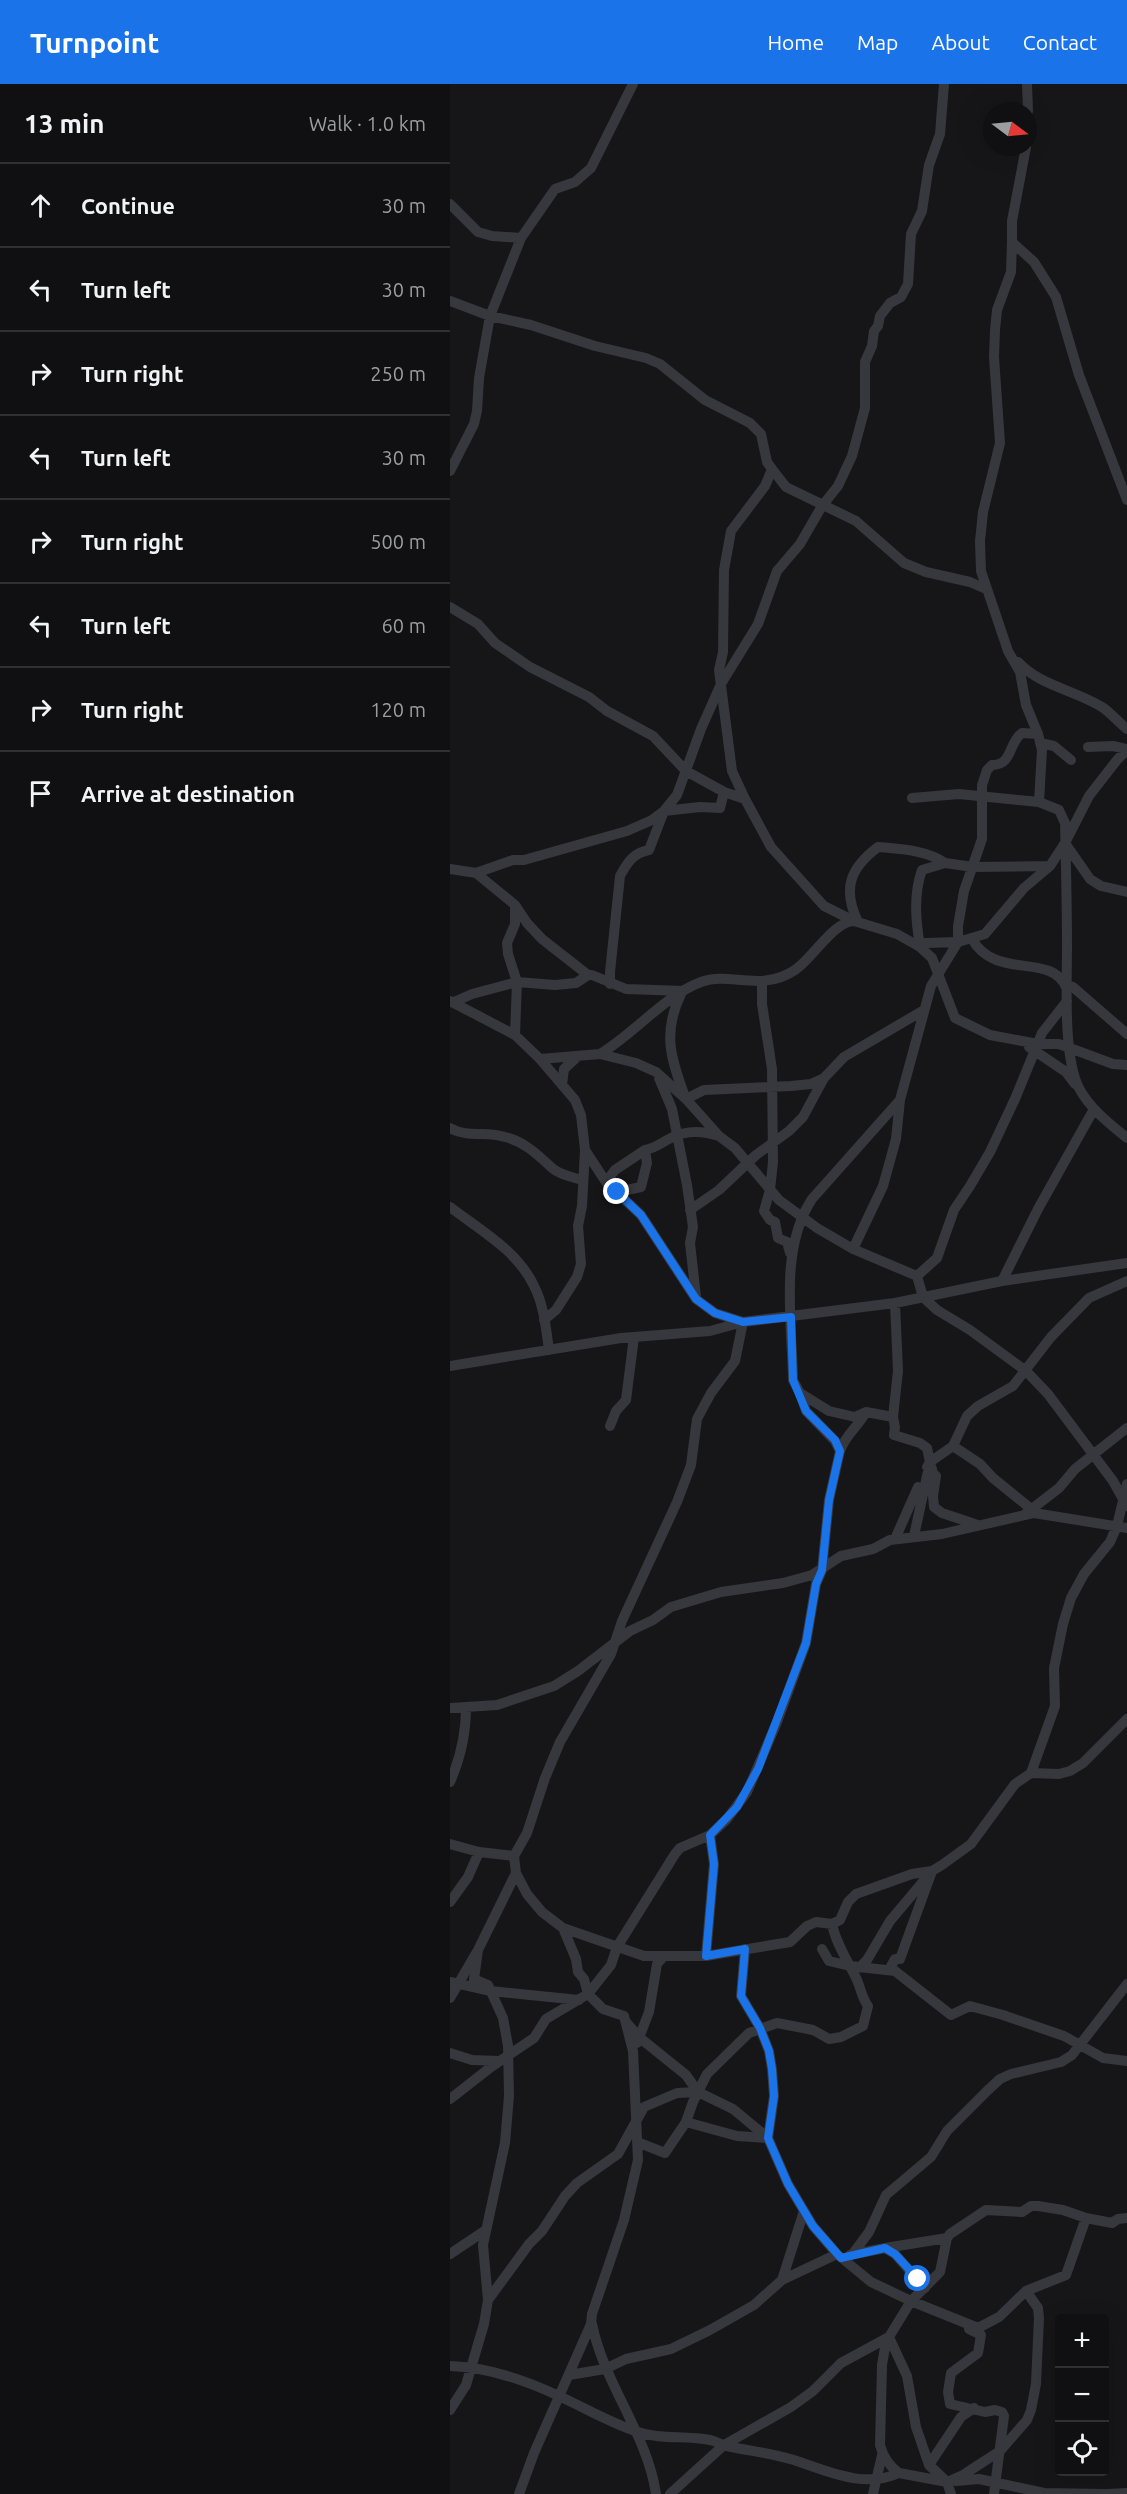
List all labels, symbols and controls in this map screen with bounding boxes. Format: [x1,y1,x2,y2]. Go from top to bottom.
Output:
text: Turnpoint [30,27,159,58]
text: Home [767,30,824,54]
text: Map [857,30,898,54]
text: About [931,30,990,54]
text: Contact [1023,30,1097,54]
north arrow [983,102,1037,156]
text: 13 min [24,109,104,138]
text: Walk · 1.0 km [309,112,426,135]
icon: ahead [24,189,57,222]
text: Continue [81,193,175,218]
text: 30 m [382,194,426,217]
icon: left [24,273,57,306]
text: Turn left [81,277,171,302]
text: 30 m [382,278,426,301]
icon: right [24,357,57,390]
text: Turn right [81,361,183,386]
text: 250 m [370,362,426,385]
icon: left [24,441,57,474]
text: Turn left [81,445,171,470]
text: 30 m [382,446,426,469]
icon: right [24,525,57,558]
text: Turn right [81,529,183,554]
text: 500 m [370,530,426,553]
icon: left [24,609,57,642]
text: Turn left [81,613,171,638]
text: 60 m [382,614,426,637]
icon: right [24,693,57,726]
text: Turn right [81,697,183,722]
text: 120 m [370,698,426,721]
icon: arrive [24,777,57,810]
text: Arrive at destination [81,781,295,806]
route end [603,1178,629,1204]
route start [904,2265,930,2291]
map controls [1055,2314,1109,2476]
button: + [1055,2314,1109,2368]
button: − [1055,2368,1109,2422]
button: locate [1055,2422,1109,2476]

